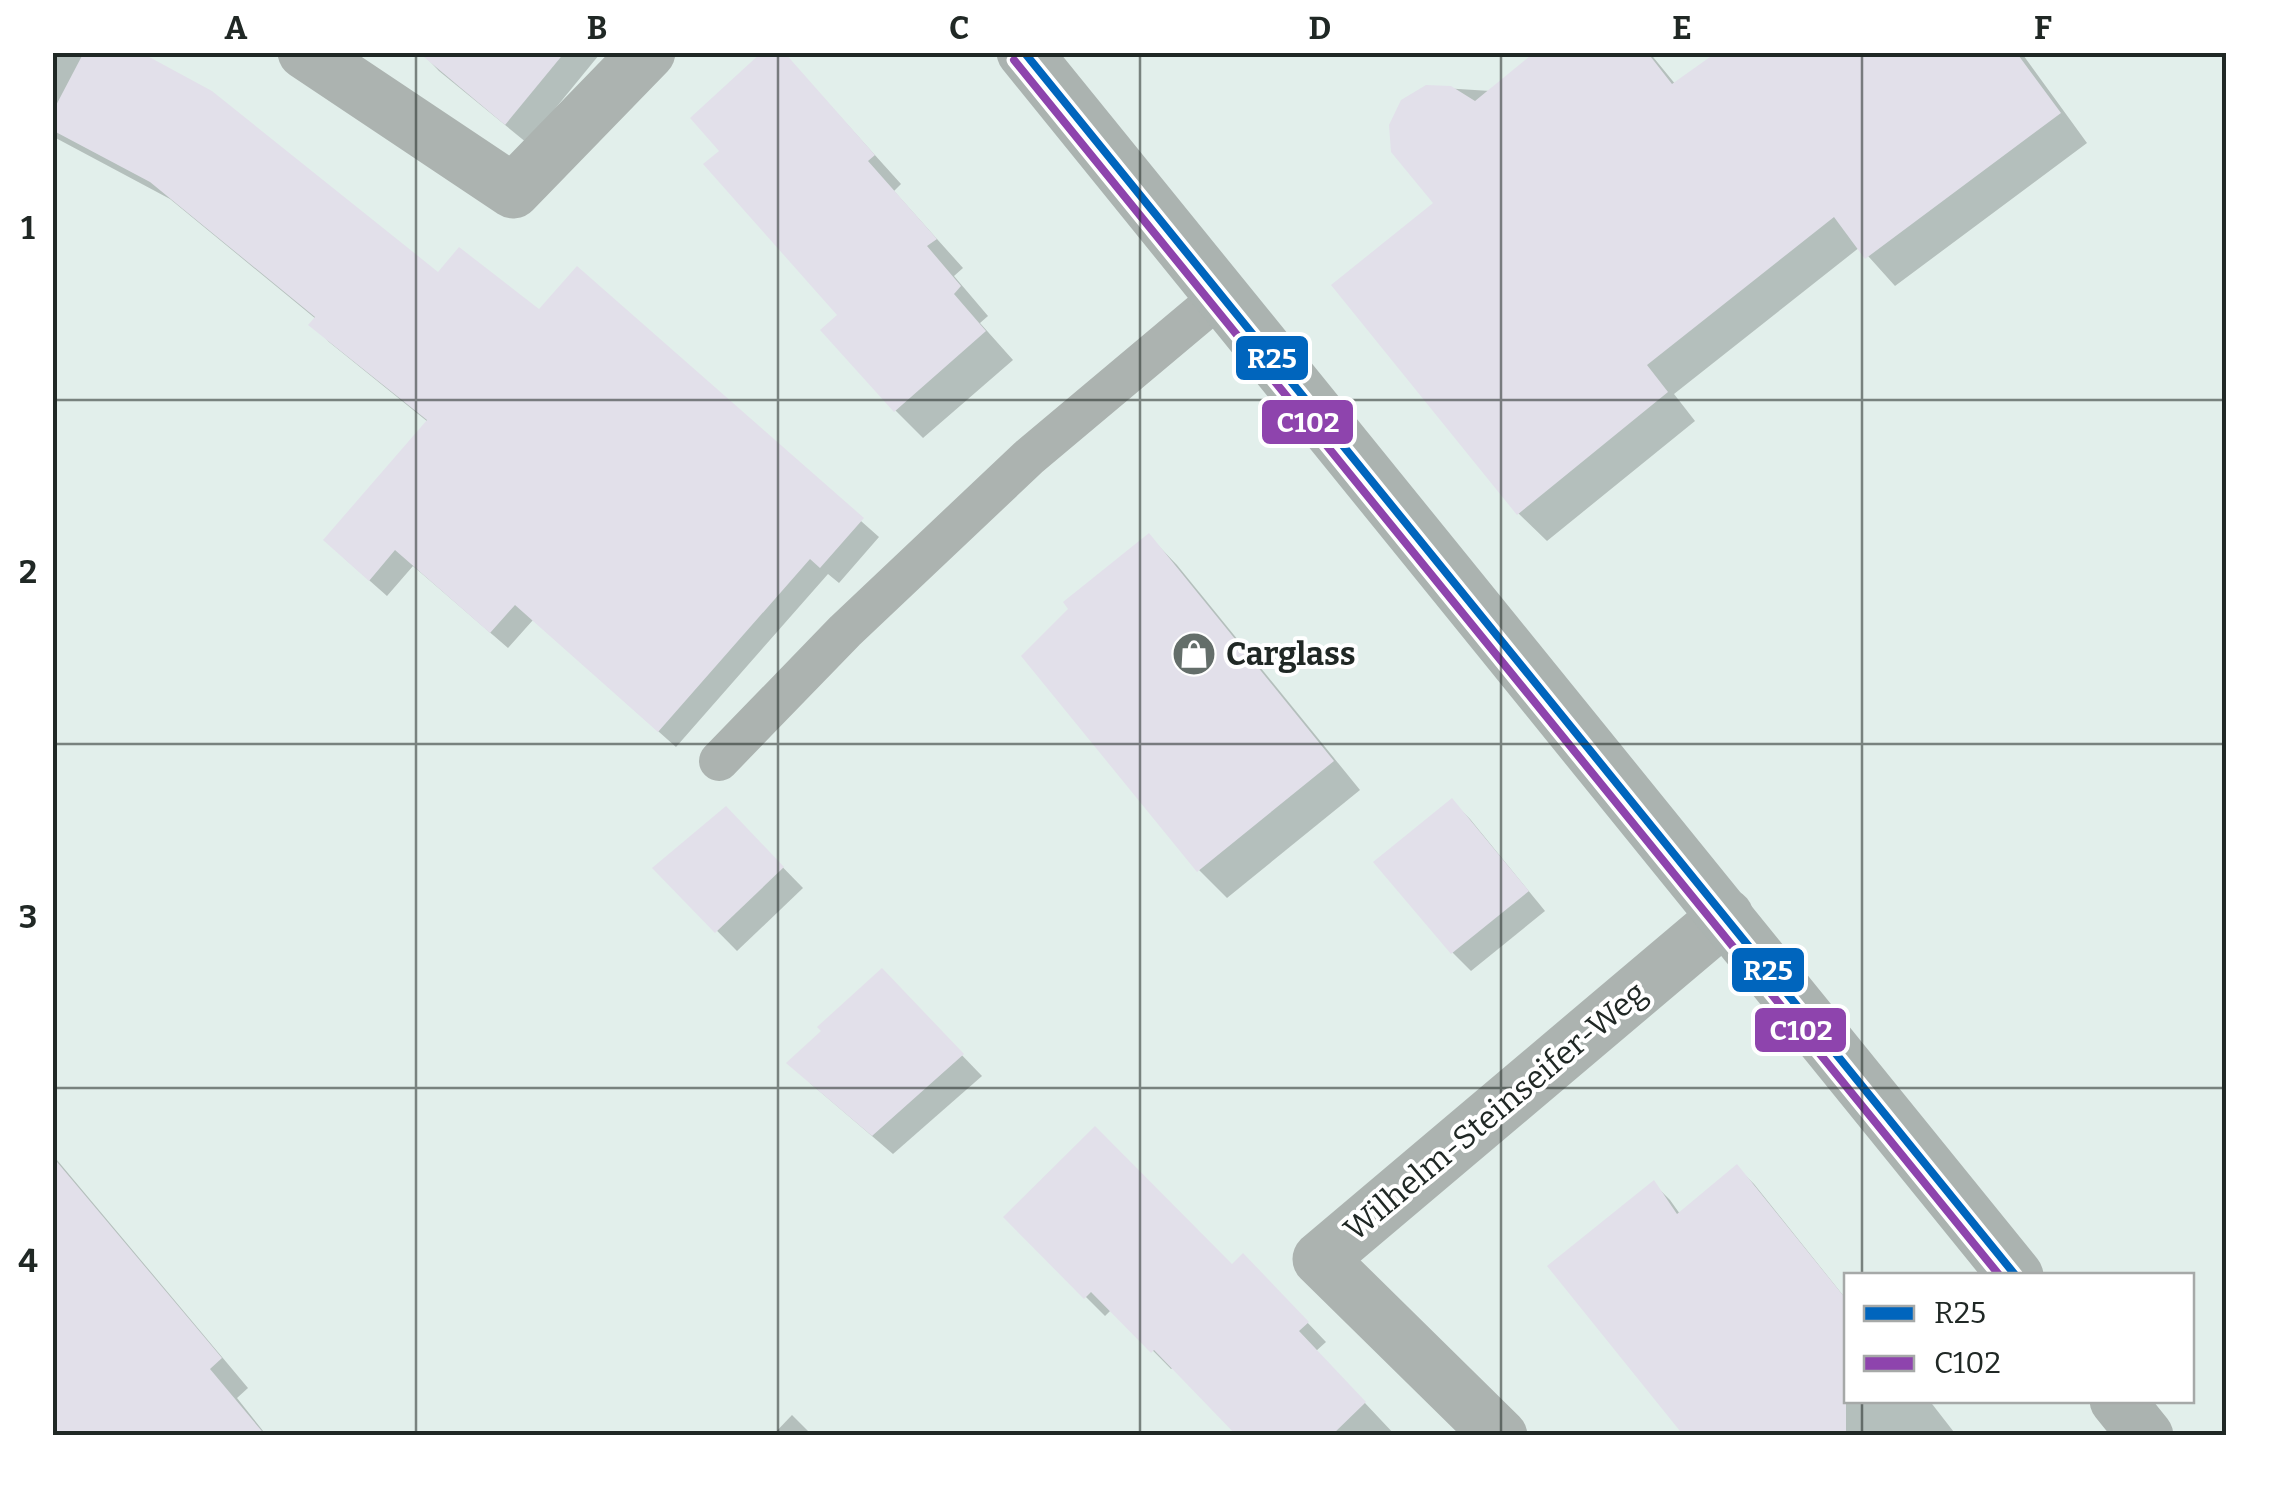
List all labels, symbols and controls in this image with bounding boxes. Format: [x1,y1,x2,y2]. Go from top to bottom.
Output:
text: A [225,9,248,47]
text: B [587,9,607,47]
text: C [949,9,969,47]
text: D [1309,9,1331,47]
text: E [1672,9,1692,47]
text: F [2034,9,2052,47]
text: 1 [21,209,35,247]
line badge: R25 [1234,334,1310,382]
text: R25 [1247,342,1297,375]
line badge: C102 [1260,398,1355,446]
text: C102 [1276,406,1340,439]
text: 2 [19,553,37,591]
shop icon: Carglass [1171,631,1217,677]
place label: Carglass [1226,635,1356,673]
text: 3 [19,898,37,936]
line badge: R25 [1730,946,1806,994]
text: R25 [1743,954,1793,987]
street label: Wilhelm-Steinseifer-Weg [1336,974,1654,1248]
line badge: C102 [1753,1006,1848,1054]
text: C102 [1769,1014,1833,1047]
text: 4 [18,1242,38,1280]
legend [1844,1273,2194,1403]
text: R25 [1934,1295,1986,1331]
text: C102 [1934,1345,2001,1381]

